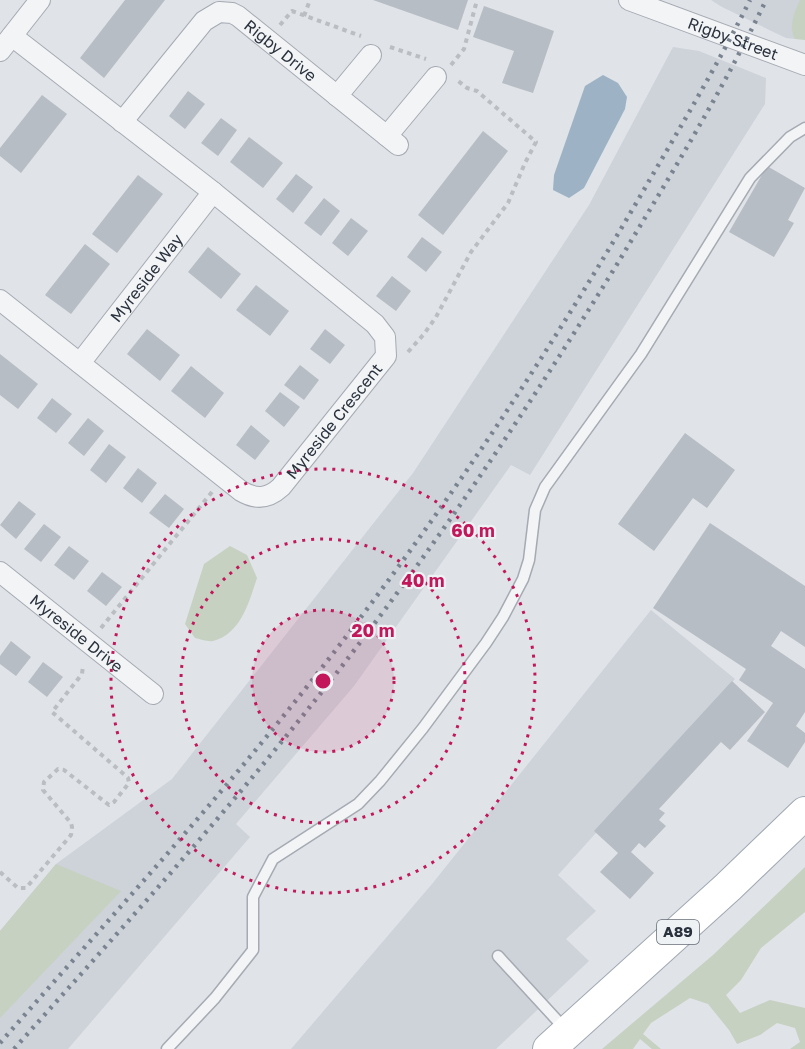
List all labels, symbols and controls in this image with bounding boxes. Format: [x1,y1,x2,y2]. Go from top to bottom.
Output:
street label: Rigby Street [685,13,781,64]
street label: Rigby Drive [240,15,321,85]
street label: Myreside Way [106,230,187,326]
street label: Myreside Crescent [281,359,386,483]
text: 60 m [451,519,495,541]
text: 40 m [401,569,445,591]
street label: Myreside Drive [26,590,127,676]
text: 20 m [352,619,394,641]
centre of rings [313,671,333,691]
road number: A89 [657,920,699,944]

